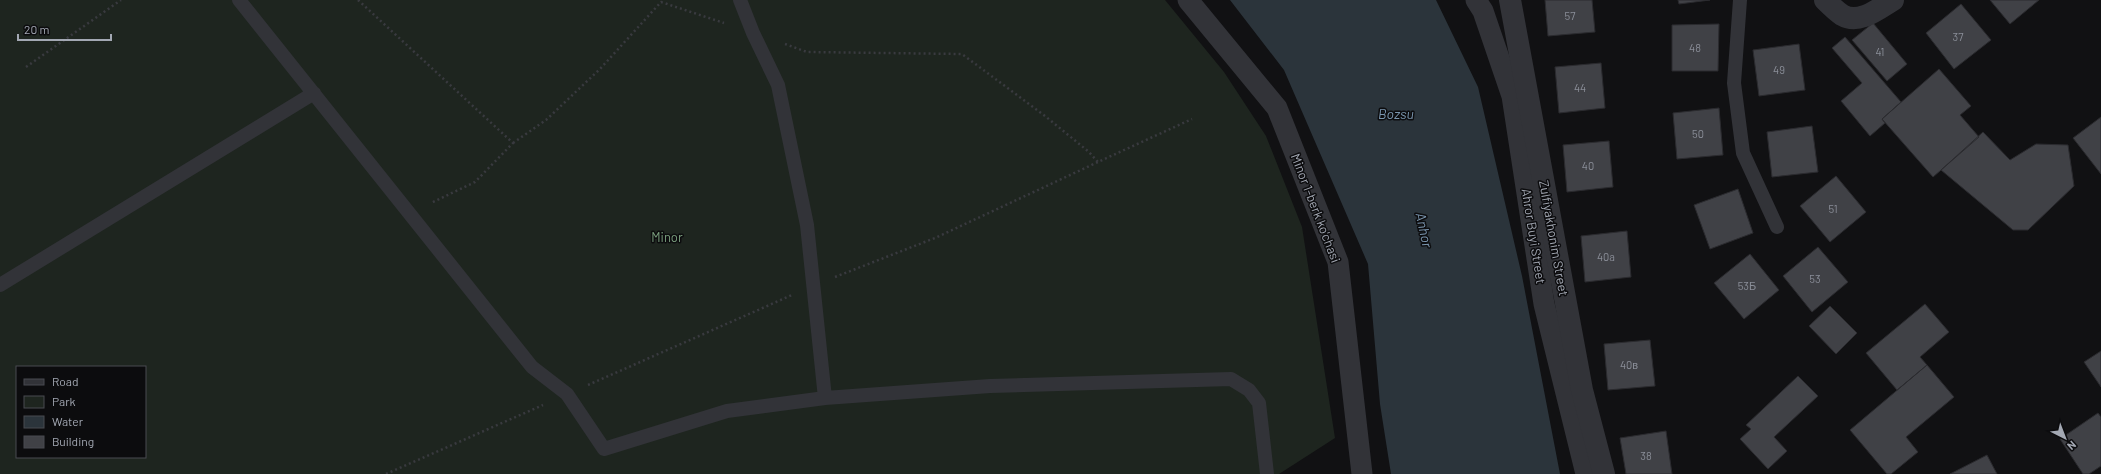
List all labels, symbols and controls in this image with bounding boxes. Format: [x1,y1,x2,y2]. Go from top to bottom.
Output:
house number: 57 [1565,9,1575,22]
scale bar [18,16,111,42]
text: 20 m [24,22,50,36]
house number: 37 [1953,30,1963,43]
house number: 48 [1689,41,1701,54]
house number: 41 [1876,45,1884,58]
house number: 49 [1773,63,1785,76]
house number: 44 [1574,81,1586,94]
water label: Bozsu [1378,105,1414,122]
house number: 50 [1692,127,1704,140]
street label: Minor 1-berk ko'chasi [1288,151,1344,265]
house number: 40 [1582,159,1594,172]
street label: Zulfiyakhonim Street [1536,179,1572,297]
street label: Ahror Buyi Street [1519,187,1549,285]
house number: 51 [1828,202,1838,215]
water label: Anhor [1413,211,1437,250]
park label: Minor [651,229,683,245]
house number: 40a [1597,250,1615,263]
house number: 53 [1809,272,1821,285]
house number: 53Б [1738,279,1756,292]
house number: 40в [1620,358,1638,371]
legend [16,366,146,458]
text: Road [52,374,79,388]
text: Park [52,394,76,408]
text: Water [52,414,84,428]
north arrow [2045,418,2085,458]
text: Building [52,434,94,448]
text: N [2065,439,2079,453]
house number: 38 [1640,449,1652,462]

